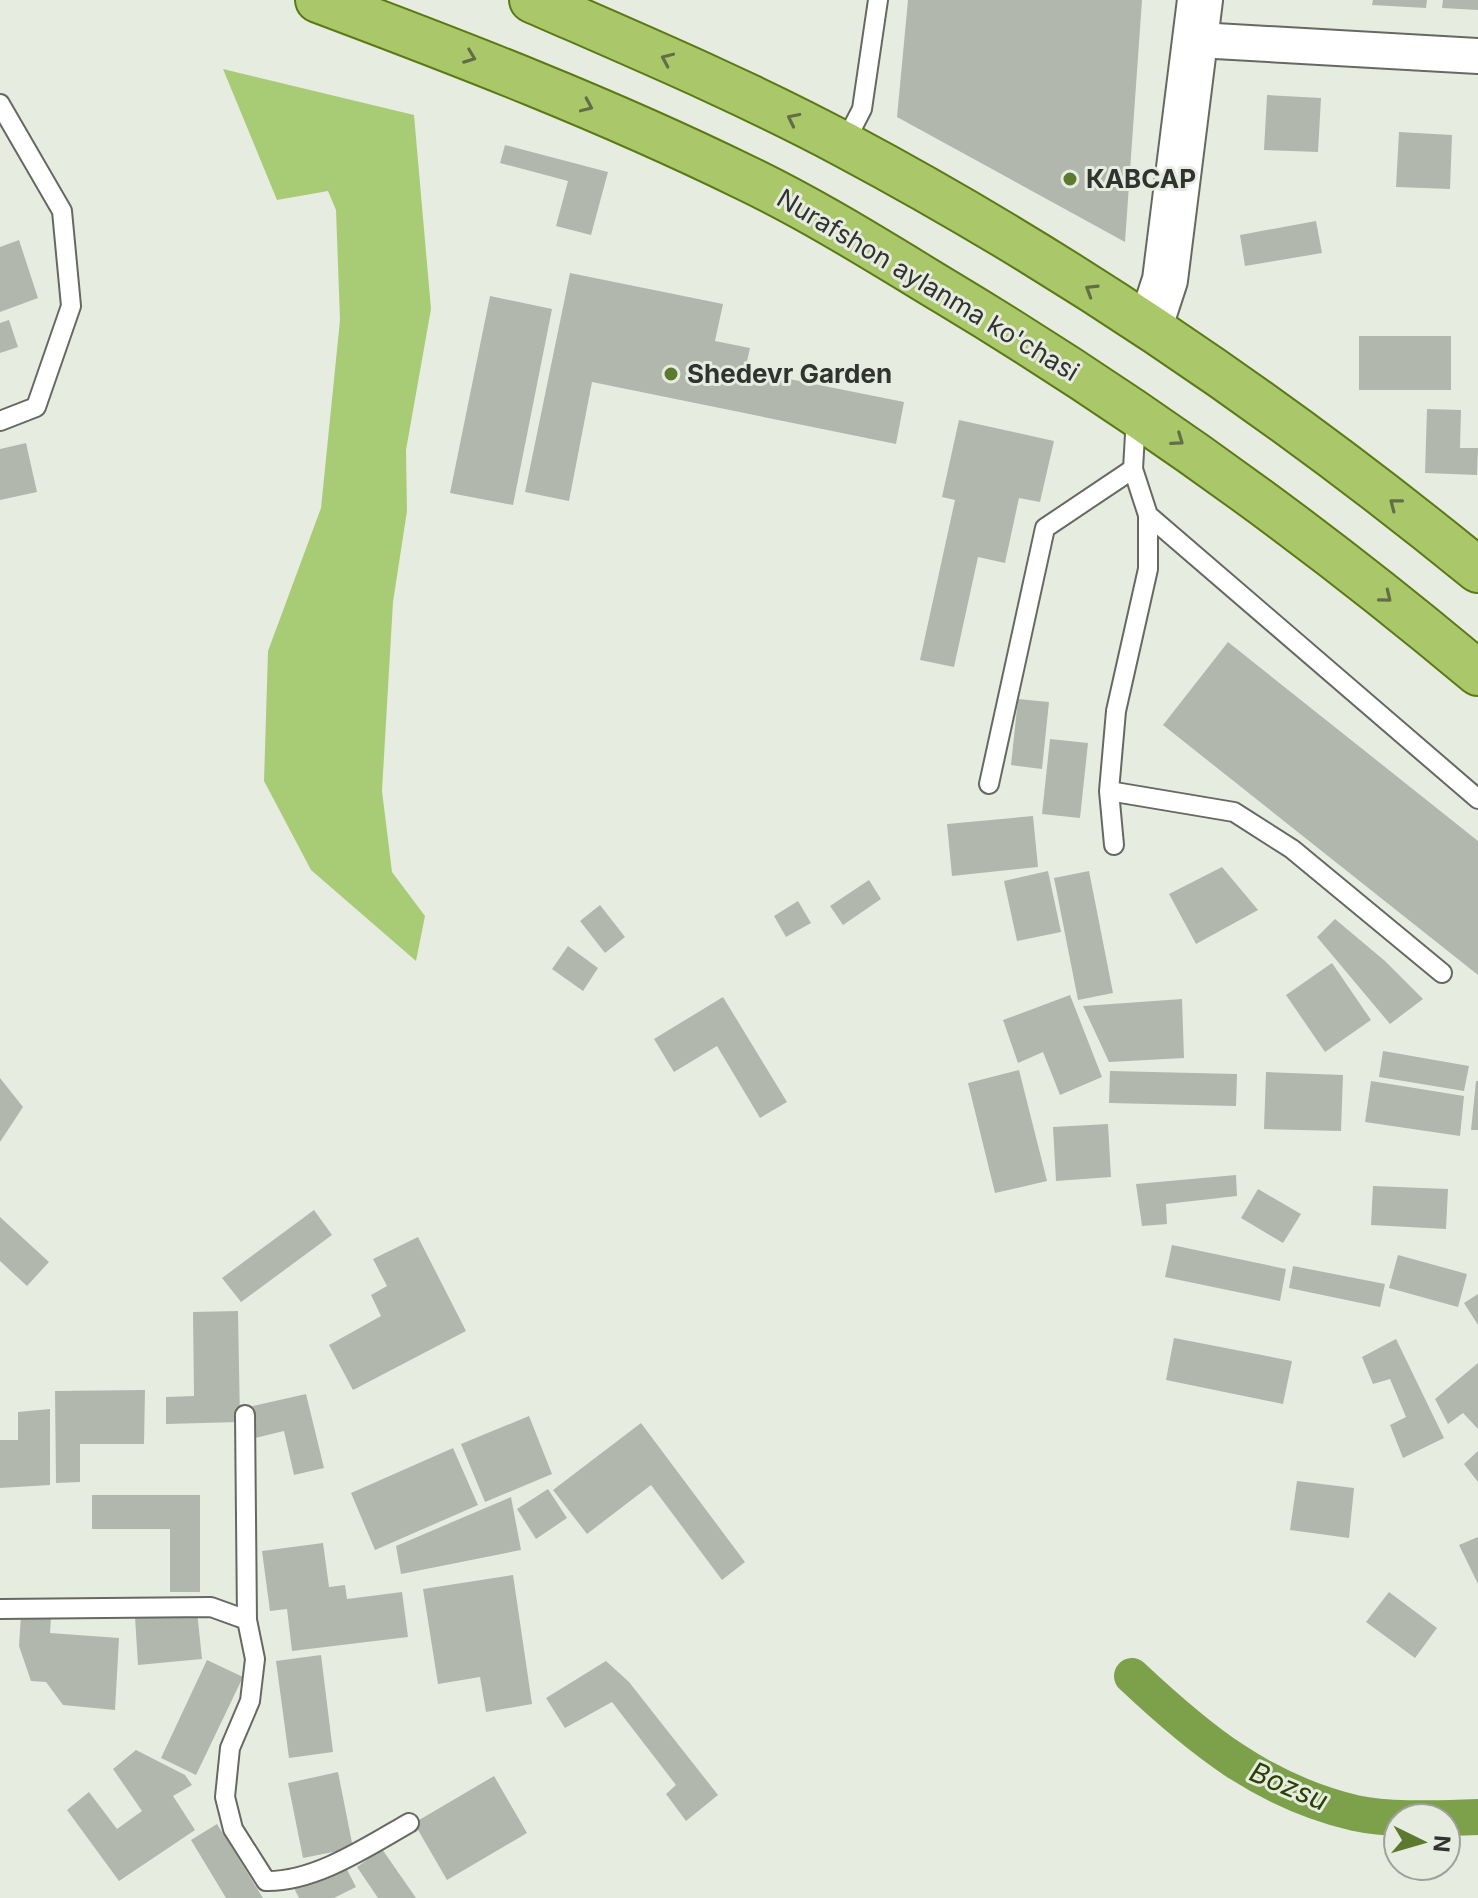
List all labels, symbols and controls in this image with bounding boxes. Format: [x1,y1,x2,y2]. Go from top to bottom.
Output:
one-way arrow [462,47,476,64]
one-way arrow [660,53,675,69]
one-way arrow [579,96,593,112]
one-way arrow [786,113,801,129]
place label: КАВСАР [1086,163,1196,194]
marker: КАВСАР [1061,170,1079,188]
street label: Nurafshon aylanma ko'chasi [772,182,1085,387]
one-way arrow [1085,284,1100,299]
place label: Shedevr Garden [687,358,892,389]
marker: Shedevr Garden [662,365,680,383]
one-way arrow [1170,430,1184,445]
one-way arrow [1389,499,1404,513]
one-way arrow [1376,587,1391,601]
water label: Bozsu [1245,1754,1333,1818]
north arrow [1382,1802,1462,1882]
text: N [1428,1834,1456,1853]

